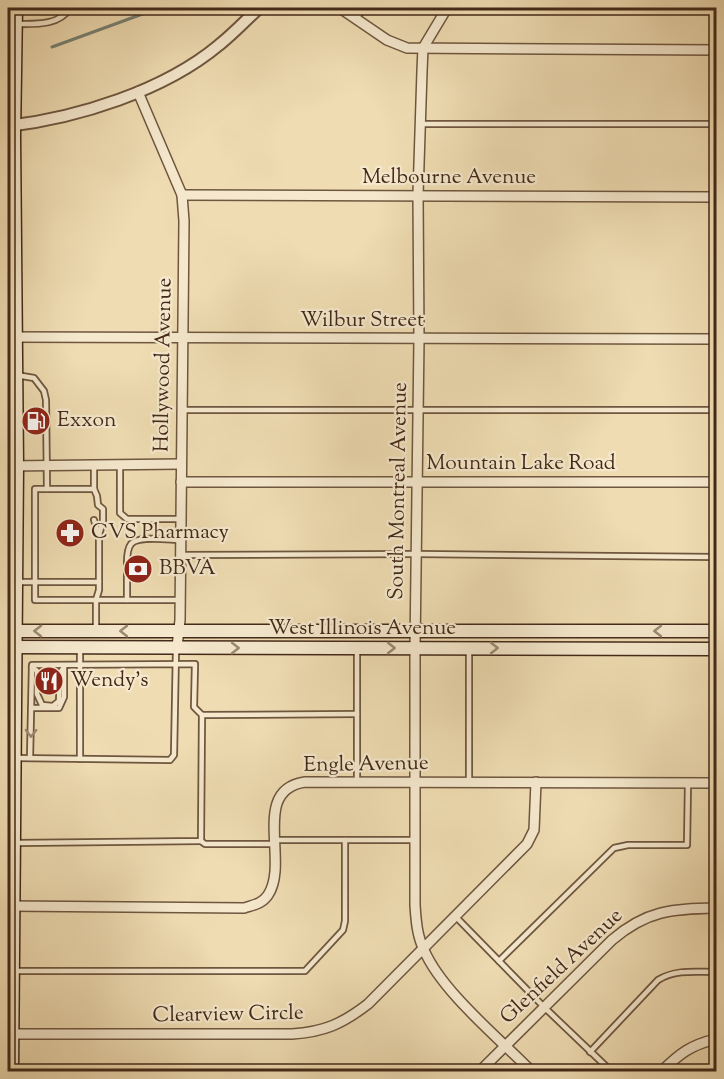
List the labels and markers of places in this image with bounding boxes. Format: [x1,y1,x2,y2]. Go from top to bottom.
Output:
fuel station icon: Exxon [20,405,52,437]
place label: Exxon [57,406,116,436]
pharmacy icon: CVS Pharmacy [54,517,86,549]
place label: CVS Pharmacy [91,518,229,548]
bank icon: BBVA [122,553,154,585]
place label: BBVA [159,554,216,584]
restaurant icon: Wendy's [33,665,65,697]
place label: Wendy's [70,666,149,696]

